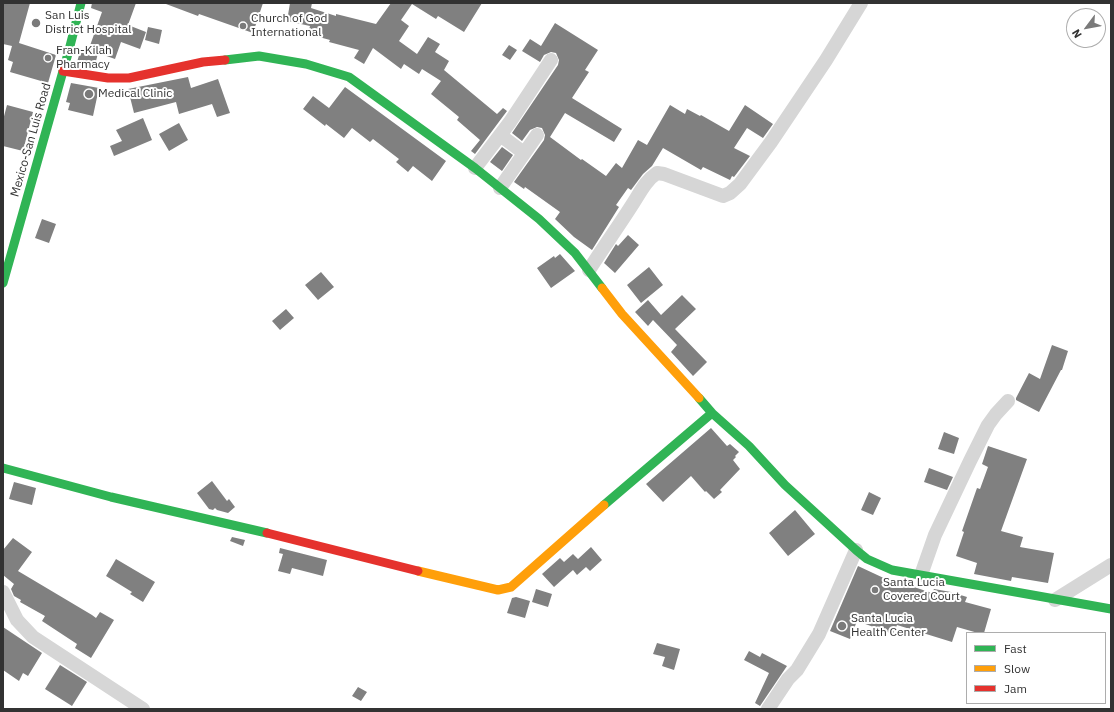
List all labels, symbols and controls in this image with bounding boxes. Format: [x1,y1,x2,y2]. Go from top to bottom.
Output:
north arrow [1066,8,1106,48]
place label: San Luis District Hospital [45,9,131,37]
place label: Church of God International [251,12,327,40]
marker: San Luis District Hospital [30,17,42,29]
marker: Church of God International [238,21,248,31]
text: N [1069,27,1085,41]
place label: Fran-Kilah Pharmacy [56,44,112,72]
marker: Fran-Kilah Pharmacy [43,53,53,63]
street label: Mexico-San Luis Road [8,81,54,199]
place label: Medical Clinic [98,87,172,101]
marker: Medical Clinic [83,88,95,100]
place label: Santa Lucia Covered Court [883,576,960,604]
marker: Santa Lucia Covered Court [870,585,880,595]
place label: Santa Lucia Health Center [851,612,926,640]
marker: Santa Lucia Health Center [836,620,848,632]
legend [966,632,1106,704]
text: Fast [1004,641,1027,656]
text: Slow [1004,661,1030,676]
text: Jam [1004,681,1027,696]

